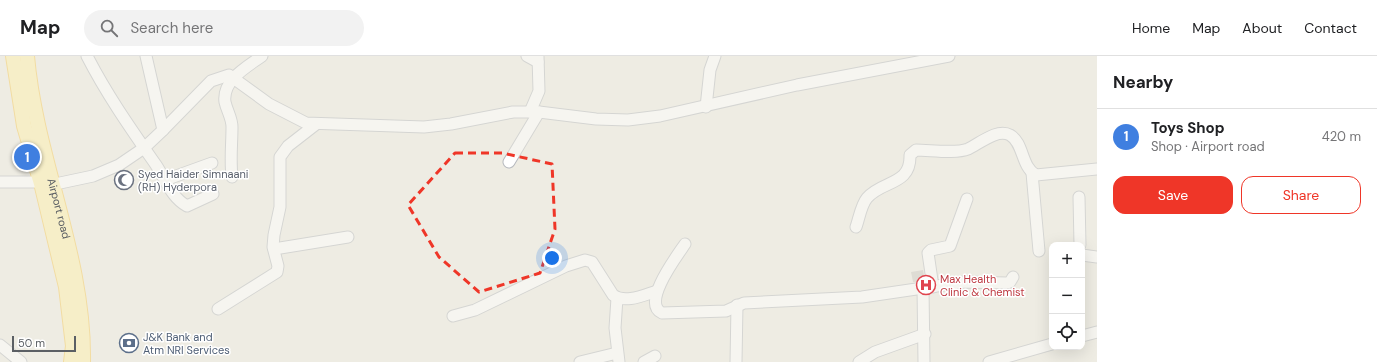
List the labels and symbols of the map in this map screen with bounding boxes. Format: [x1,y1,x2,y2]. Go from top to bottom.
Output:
pin: 1 [14,142,40,172]
place label: Syed Haider Simnaani (RH) Hyderpora [138,167,248,194]
mosque icon: Syed Haider Simnaani (RH) Hyderpora [113,169,135,191]
street label: Airport road [44,177,73,240]
your location [542,248,562,268]
place label: Max Health Clinic & Chemist [940,272,1025,299]
hospital icon: Max Health Clinic & Chemist [915,274,937,296]
place label: J&K Bank and Atm NRI Services [143,330,230,357]
bank icon: J&K Bank and Atm NRI Services [118,332,140,354]
scale bar [12,334,76,353]

